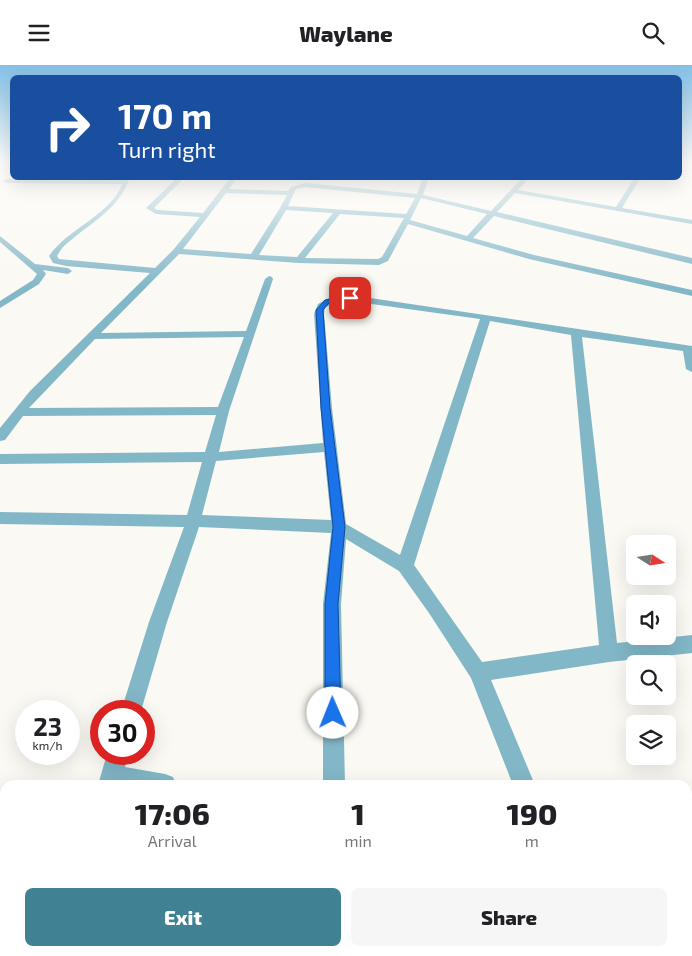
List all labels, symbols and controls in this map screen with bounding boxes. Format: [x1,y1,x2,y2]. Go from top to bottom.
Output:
icon: menu [25,19,53,47]
icon: search [639,19,667,47]
text: Waylane [299,20,393,46]
text: 170 m [118,94,212,136]
icon: right [35,95,100,160]
text: Turn right [118,136,216,162]
pin [329,277,371,319]
icon: arrive [336,284,364,312]
north arrow [626,535,676,585]
map controls [626,535,676,765]
button: sound [626,595,676,645]
button: search [626,655,676,705]
position arrow [306,686,358,738]
speed limit sign: 30 [90,700,155,765]
text: 23 [33,711,62,741]
button: layers [626,715,676,765]
text: km/h [33,738,62,752]
text: 17:06 [135,795,210,831]
text: 1 [351,795,365,831]
text: 190 [506,795,557,831]
text: Arrival [148,831,197,850]
text: min [344,831,372,850]
text: m [525,831,539,850]
button: Exit [25,888,341,946]
button: Share [351,888,667,946]

